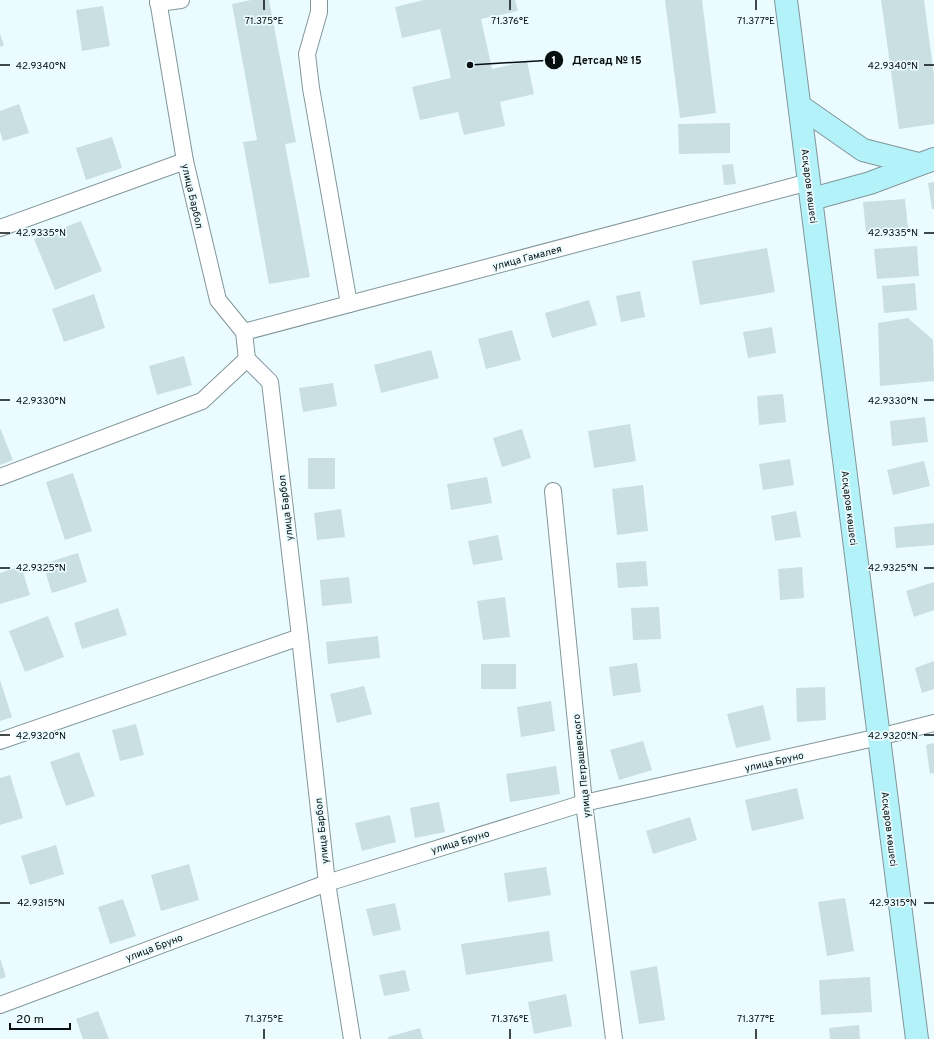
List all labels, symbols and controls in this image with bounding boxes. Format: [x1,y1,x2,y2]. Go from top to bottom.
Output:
text: 71.375°E [245,15,283,28]
text: 71.376°E [491,15,529,28]
text: 71.377°E [737,15,775,28]
callout: Детсад № 15 [544,49,650,72]
text: 1 [552,53,556,69]
text: Детсад № 15 [572,54,642,68]
text: 42.9340°N [16,60,66,73]
text: 42.9340°N [868,60,918,73]
street label: Асқаров көшесі [797,148,820,224]
street label: улица Барбол [178,163,205,230]
text: 42.9335°N [16,227,66,240]
text: 42.9335°N [868,227,918,240]
street label: улица Гамалея [492,243,563,274]
text: 42.9330°N [16,395,66,408]
text: 42.9330°N [868,395,918,408]
street label: Асқаров көшесі [837,470,860,546]
street label: улица Барбол [276,474,297,541]
text: 42.9325°N [16,562,66,575]
text: 42.9325°N [868,562,918,575]
street label: улица Петрашевского [571,713,594,818]
text: 42.9320°N [16,730,66,743]
text: 42.9320°N [868,730,918,743]
street label: улица Бруно [744,749,806,776]
street label: Асқаров көшесі [877,791,900,867]
street label: улица Барбол [313,797,332,864]
street label: улица Бруно [430,827,492,857]
text: 42.9315°N [17,897,65,910]
text: 42.9315°N [869,897,917,910]
street label: улица Бруно [124,931,185,965]
scale bar [10,1005,70,1031]
text: 20 m [16,1012,44,1028]
text: 71.375°E [245,1013,283,1026]
text: 71.376°E [491,1013,529,1026]
text: 71.377°E [737,1013,775,1026]

